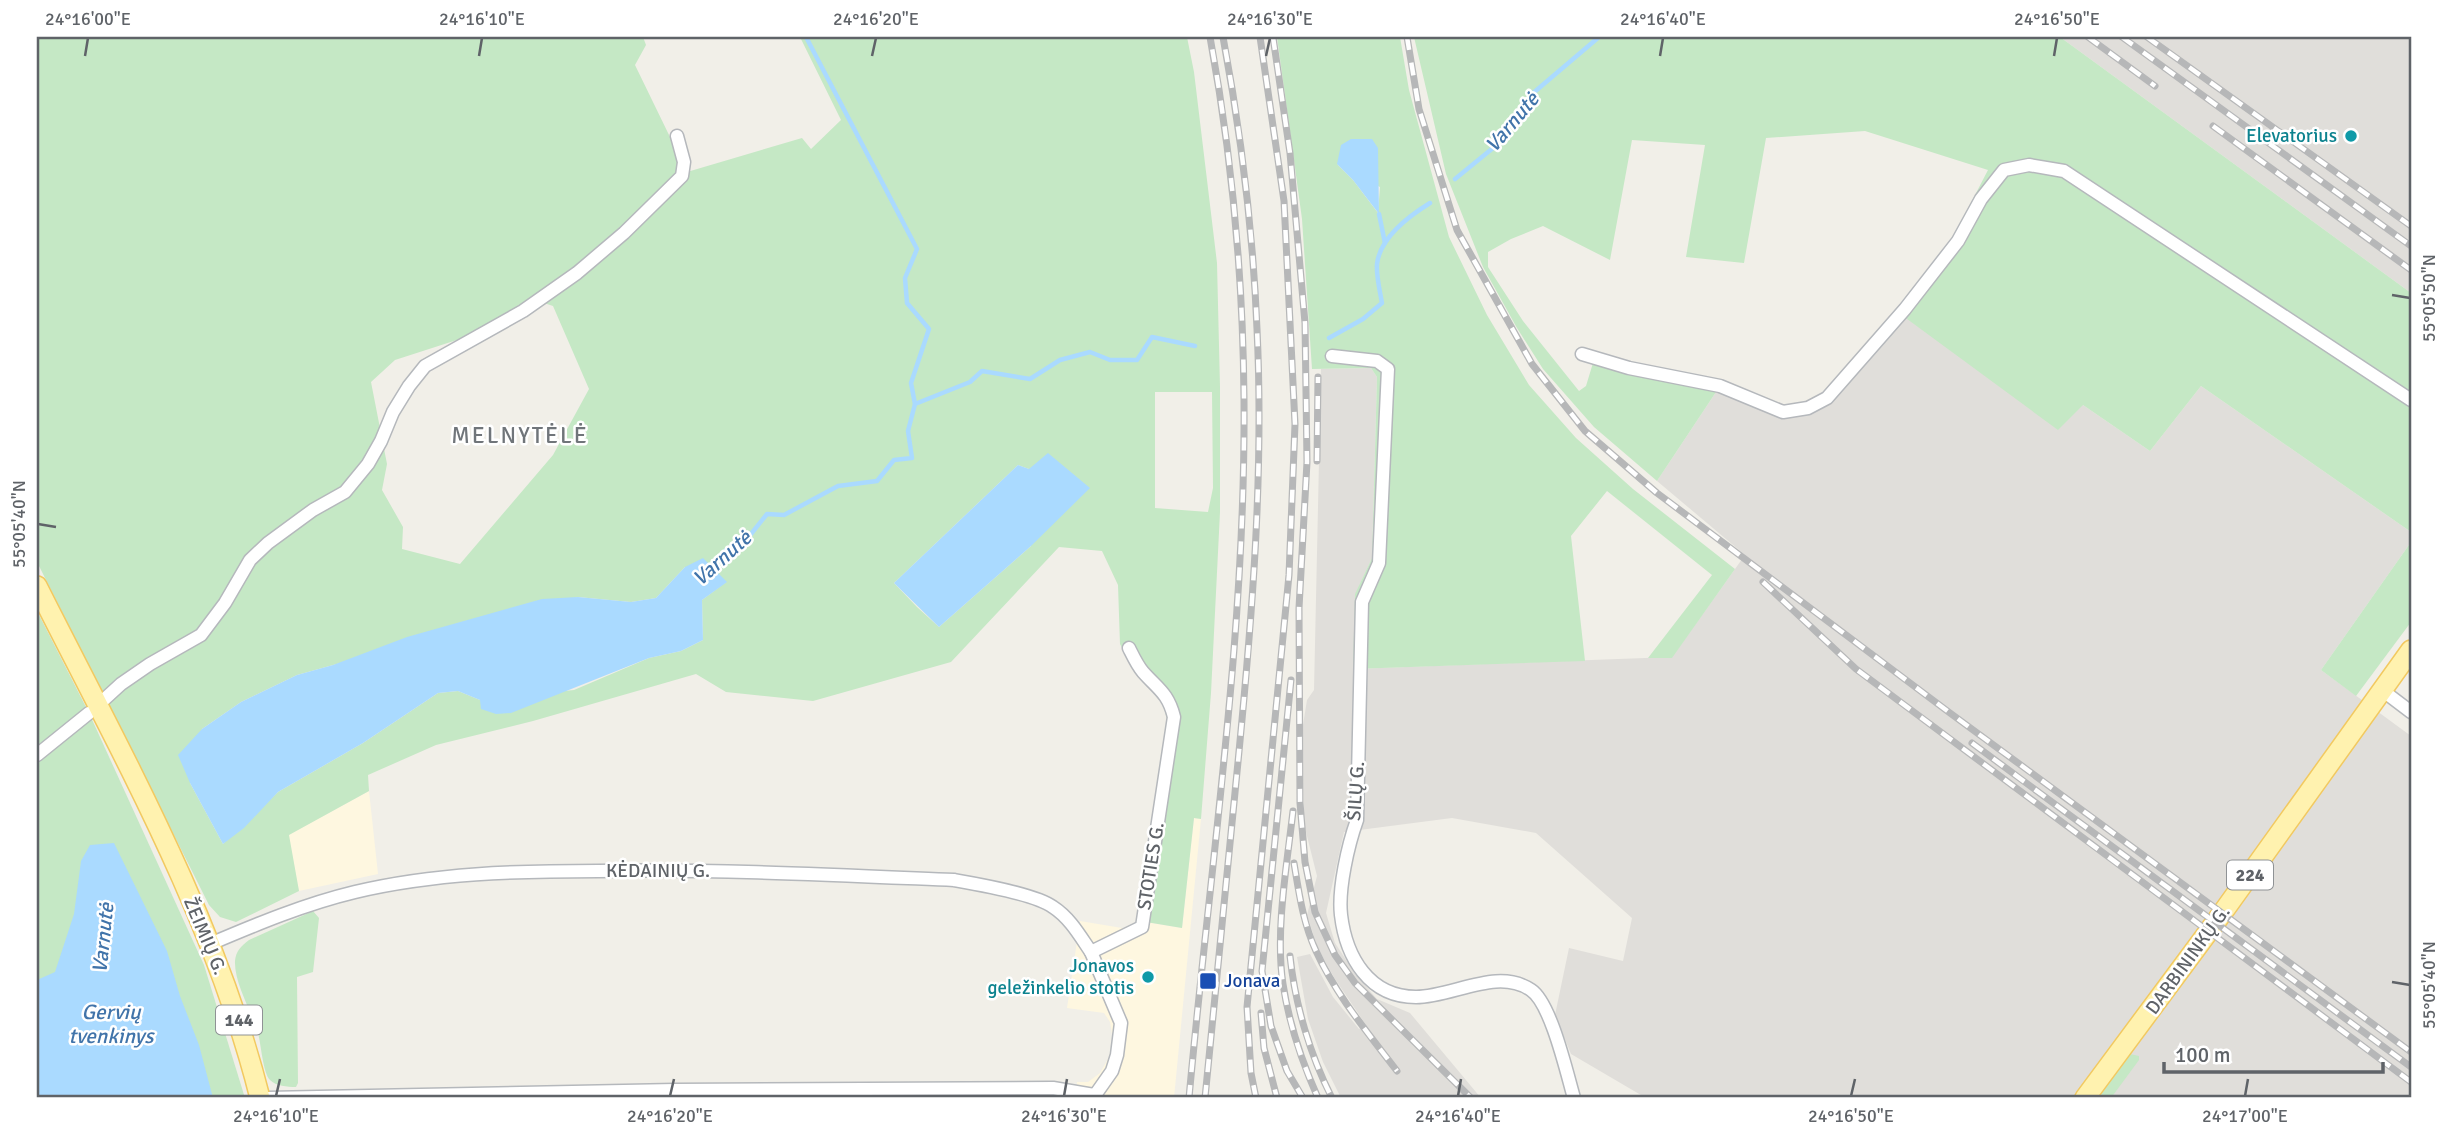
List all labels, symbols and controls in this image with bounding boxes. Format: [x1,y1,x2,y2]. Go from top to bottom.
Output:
text: 24°16'00"E [45,8,131,30]
text: 24°16'10"E [439,8,525,30]
text: 24°16'20"E [833,8,919,30]
text: 24°16'30"E [1227,8,1313,30]
text: 24°16'40"E [1620,8,1706,30]
text: 24°16'50"E [2014,8,2100,30]
water label: Varnutė [1479,86,1545,157]
place label: Elevatorius [2246,124,2337,148]
marker: Elevatorius [2343,128,2359,144]
text: 55°05'50"N [2418,254,2440,342]
district label: MELNYTĖLĖ [451,421,589,450]
text: 55°05'40"N [8,480,30,568]
water label: Varnutė [687,524,758,591]
street label: ŠILŲ G. [1341,760,1370,822]
street label: STOTIES G. [1132,820,1170,912]
street label: KĖDAINIŲ G. [606,859,710,883]
road number: 224 [2227,860,2273,890]
street label: ŽEIMIŲ G. [178,894,232,978]
water label: Varnutė [86,900,120,974]
street label: DARBININKŲ G. [2140,901,2236,1019]
text: 55°05'40"N [2418,941,2440,1029]
place label: Jonavos geležinkelio stotis [987,954,1134,1000]
marker: Jonavos geležinkelio stotis [1140,969,1156,985]
place label: Jonava [1224,969,1280,993]
marker: Jonava [1198,971,1218,991]
water label: Gervių tvenkinys [69,999,155,1049]
road number: 144 [216,1006,262,1035]
scale bar [2164,1030,2383,1074]
text: 100 m [2175,1042,2230,1068]
text: 24°16'10"E [233,1105,319,1127]
text: 24°16'20"E [627,1105,713,1127]
text: 24°16'30"E [1021,1105,1107,1127]
text: 24°16'40"E [1415,1105,1501,1127]
text: 24°16'50"E [1808,1105,1894,1127]
text: 24°17'00"E [2202,1105,2288,1127]

